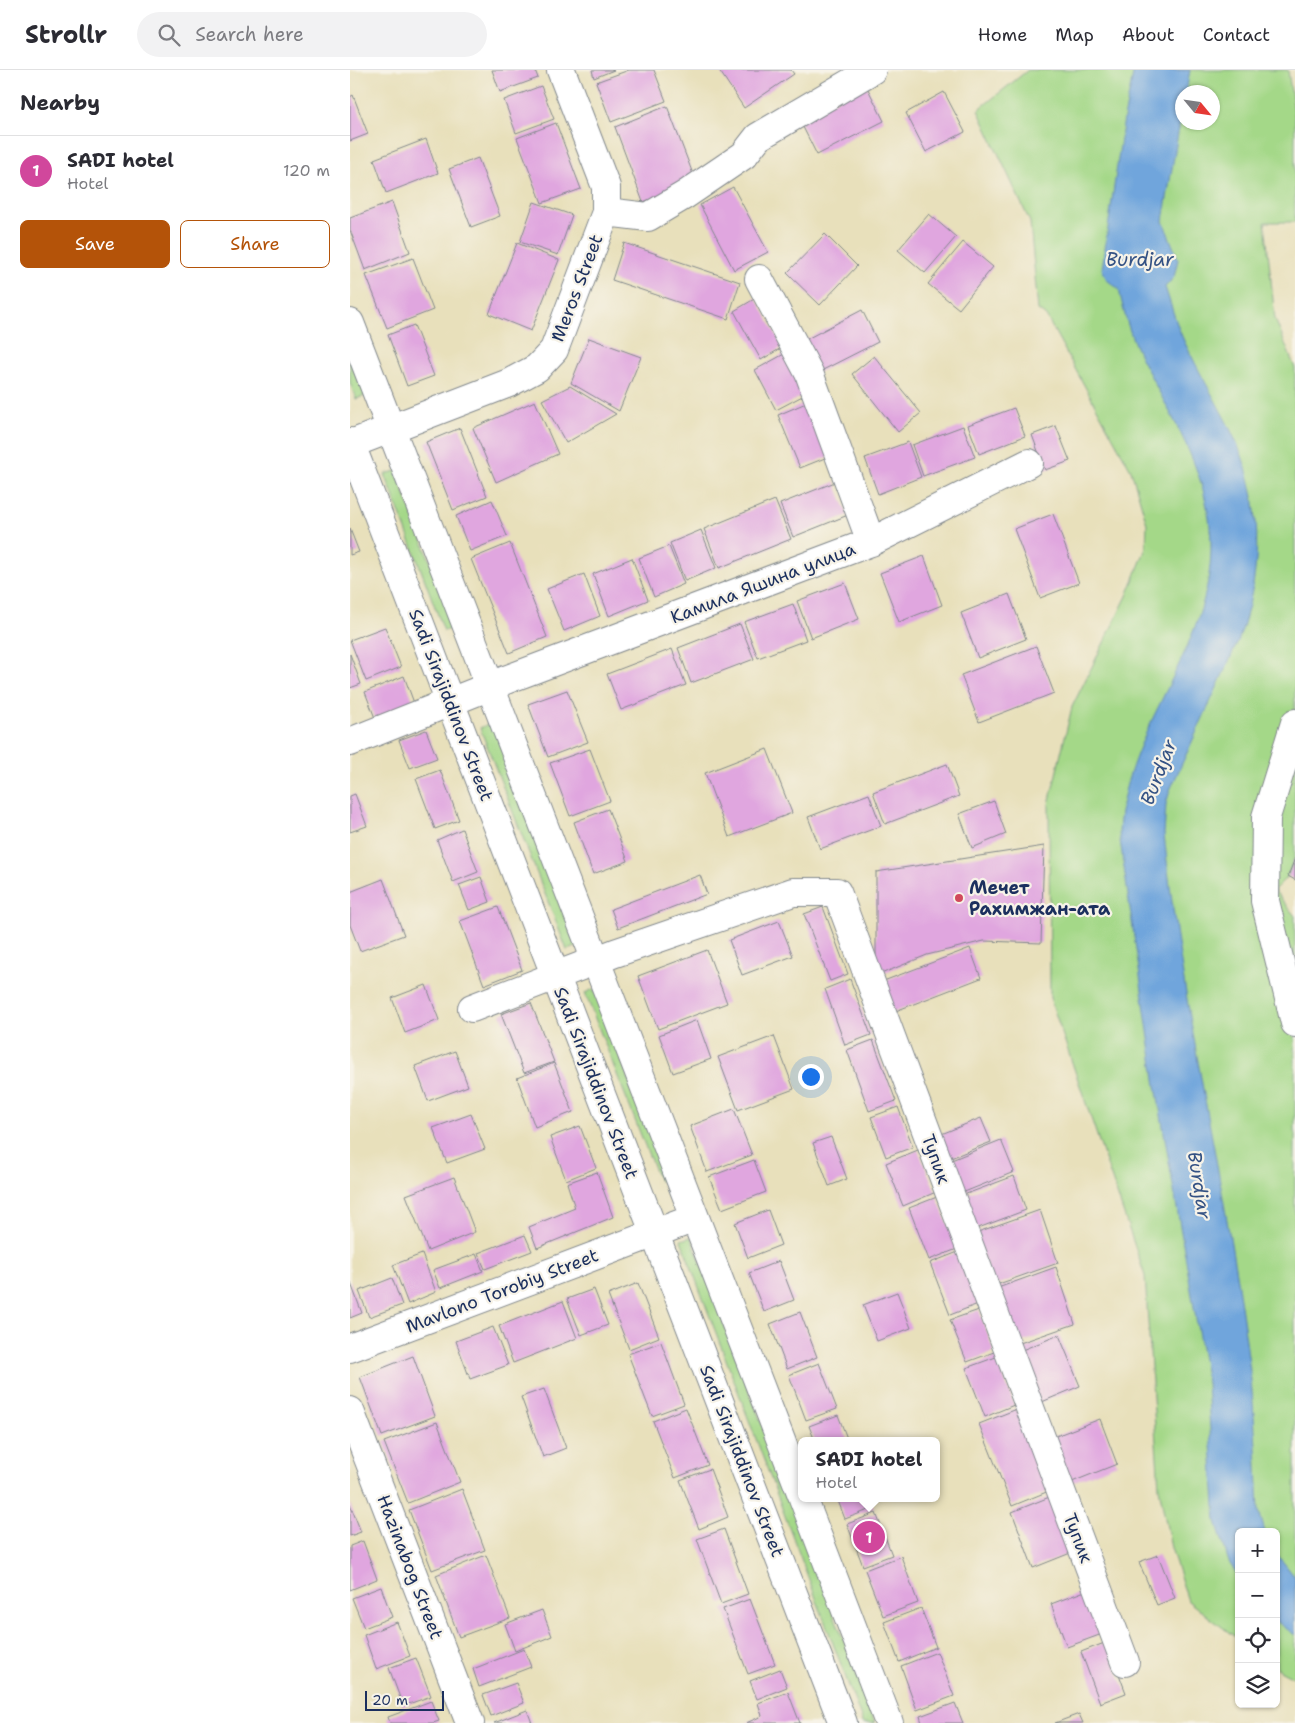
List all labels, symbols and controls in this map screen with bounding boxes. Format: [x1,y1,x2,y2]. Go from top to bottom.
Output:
search box [137,12,487,57]
text: Strollr [25,19,107,51]
icon: search [155,21,183,49]
text: Search here [195,22,304,47]
text: Home [978,23,1027,47]
text: Map [1055,23,1094,47]
text: About [1122,23,1175,47]
text: Contact [1203,23,1270,47]
north arrow [1175,85,1220,130]
text: Nearby [20,89,100,117]
text: SADI hotel [67,148,174,173]
text: 1 [32,160,40,181]
text: 120 m [283,160,330,181]
text: Hotel [67,173,108,194]
button: Save [20,220,170,268]
button: Share [180,220,330,268]
street label: Meros Street [546,231,609,345]
water label: Burdjar [1106,247,1175,272]
street label: Камила Яшина улица [667,537,859,629]
street label: Sadi Sirajiddinov Street [403,605,499,805]
water label: Burdjar [1135,735,1183,809]
place label: Мечет Рахимжан-ата [969,876,1111,921]
marker: Мечет Рахимжан-ата [953,892,965,904]
street label: Sadi Sirajiddinov Street [548,983,644,1183]
your location [798,1064,824,1090]
street label: Тупик [916,1131,956,1188]
water label: Burdjar [1182,1149,1217,1222]
street label: Mavlono Torobiy Street [402,1243,602,1339]
street label: Sadi Sirajiddinov Street [694,1361,790,1561]
popup [798,1437,940,1502]
text: SADI hotel [816,1447,922,1472]
text: Hotel [816,1472,857,1493]
street label: Hazinabog Street [371,1491,449,1643]
street label: Тупик [1058,1510,1099,1567]
pin: 1 [853,1518,885,1556]
map controls [1235,1528,1280,1708]
button: + [1235,1528,1280,1573]
button: − [1235,1573,1280,1618]
button: locate [1235,1618,1280,1663]
button: layers [1235,1663,1280,1708]
scale bar [365,1688,444,1711]
text: 20 m [372,1691,408,1709]

